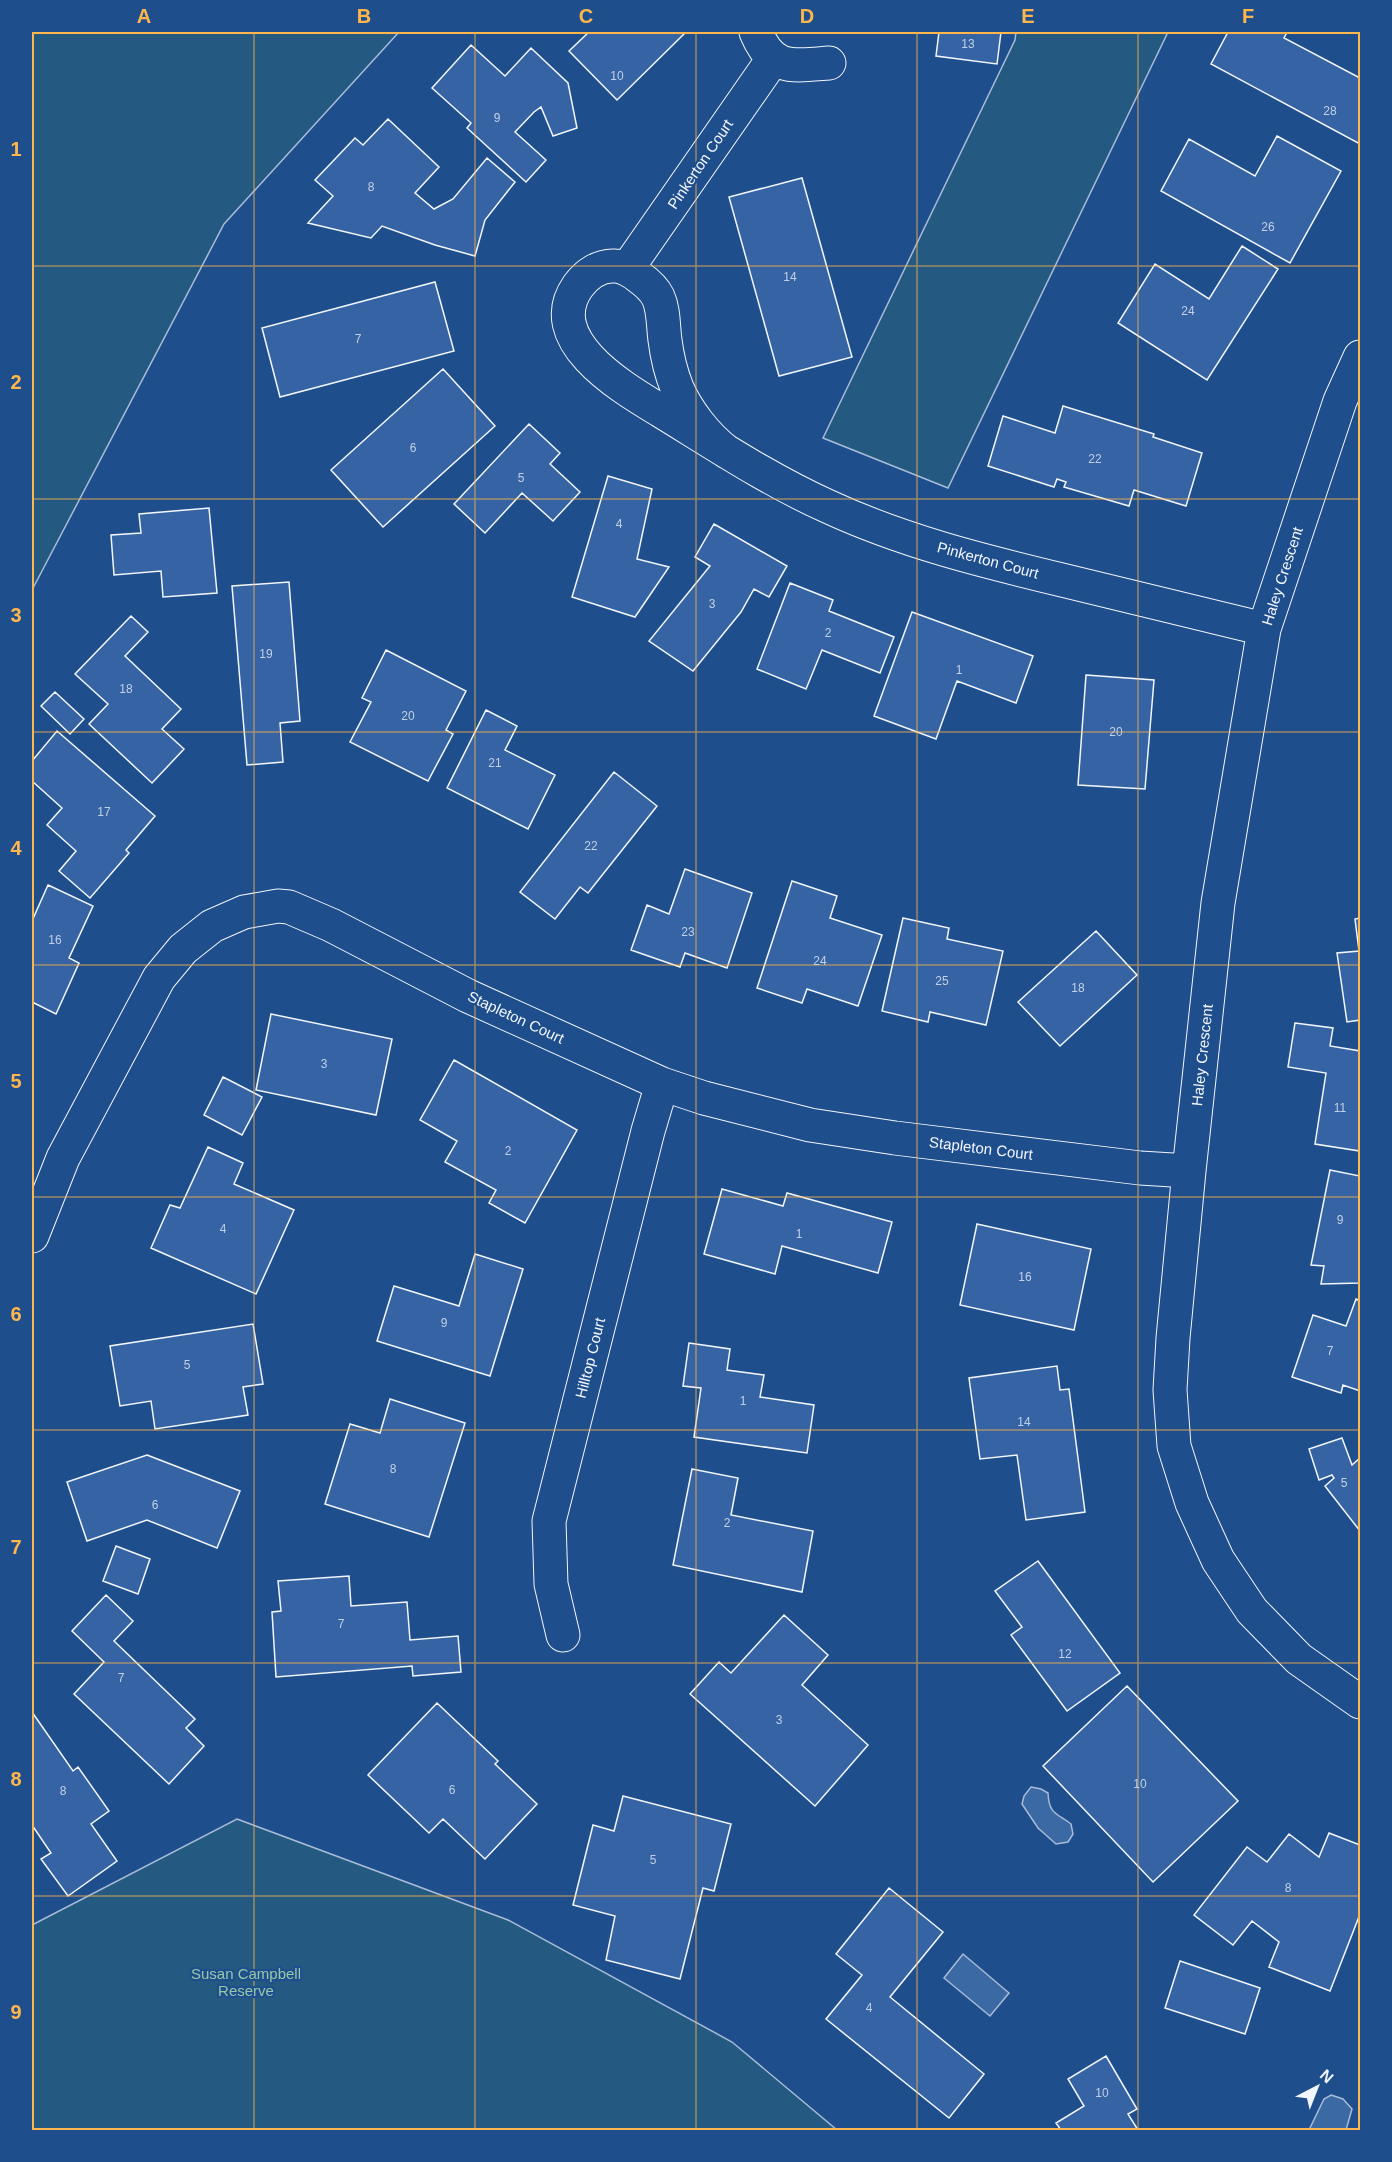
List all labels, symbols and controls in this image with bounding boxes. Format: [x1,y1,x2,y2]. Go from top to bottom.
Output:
text: A [137,5,151,27]
text: B [357,5,371,27]
text: C [579,5,593,27]
text: D [800,5,814,27]
text: E [1021,5,1035,27]
text: F [1242,5,1254,27]
house number: 13 [961,37,975,51]
house number: 10 [610,69,624,83]
house number: 28 [1323,104,1337,118]
house number: 9 [494,111,501,125]
street label: Pinkerton Court [664,115,737,212]
text: 1 [10,138,22,160]
house number: 8 [368,180,375,194]
house number: 26 [1261,220,1275,234]
house number: 14 [783,270,797,284]
house number: 24 [1181,304,1195,318]
house number: 7 [355,332,362,346]
text: 2 [10,371,22,393]
house number: 6 [410,441,417,455]
house number: 22 [1088,452,1102,466]
house number: 5 [518,471,525,485]
house number: 4 [616,517,623,531]
street label: Haley Crescent [1258,524,1306,627]
street label: Pinkerton Court [935,538,1041,582]
house number: 3 [709,597,716,611]
text: 3 [10,604,22,626]
house number: 2 [825,626,832,640]
house number: 19 [259,647,273,661]
house number: 1 [956,663,963,677]
house number: 18 [119,682,133,696]
house number: 20 [401,709,415,723]
house number: 20 [1109,725,1123,739]
house number: 21 [488,756,502,770]
house number: 17 [97,805,111,819]
text: 4 [10,837,22,859]
house number: 22 [584,839,598,853]
house number: 23 [681,925,695,939]
house number: 16 [48,933,62,947]
house number: 24 [813,954,827,968]
house number: 25 [935,974,949,988]
house number: 18 [1071,981,1085,995]
street label: Stapleton Court [465,987,568,1047]
street label: Haley Crescent [1188,1002,1216,1107]
house number: 3 [321,1057,328,1071]
text: 5 [10,1070,22,1092]
house number: 11 [1334,1101,1347,1115]
street label: Stapleton Court [928,1133,1035,1163]
house number: 2 [505,1144,512,1158]
house number: 9 [1337,1213,1344,1227]
house number: 4 [220,1222,227,1236]
house number: 1 [796,1227,803,1241]
house number: 16 [1018,1270,1032,1284]
text: 6 [10,1303,22,1325]
street label: Hilltop Court [572,1315,608,1400]
house number: 9 [441,1316,448,1330]
house number: 7 [1327,1344,1334,1358]
house number: 5 [184,1358,191,1372]
house number: 1 [740,1394,747,1408]
house number: 14 [1017,1415,1031,1429]
house number: 8 [390,1462,397,1476]
house number: 5 [1341,1476,1348,1490]
house number: 6 [152,1498,159,1512]
house number: 2 [724,1516,731,1530]
text: 7 [10,1536,22,1558]
house number: 7 [338,1617,345,1631]
house number: 12 [1058,1647,1072,1661]
house number: 7 [118,1671,125,1685]
house number: 3 [776,1713,783,1727]
text: 8 [10,1768,22,1790]
house number: 10 [1133,1777,1147,1791]
house number: 6 [449,1783,456,1797]
house number: 8 [60,1784,67,1798]
house number: 5 [650,1853,657,1867]
house number: 8 [1285,1881,1292,1895]
park label: Susan Campbell Reserve [191,1965,301,1999]
text: 9 [10,2001,22,2023]
house number: 4 [866,2001,873,2015]
north arrow [1287,2057,1347,2117]
text: N [1317,2066,1337,2086]
house number: 10 [1095,2086,1109,2100]

